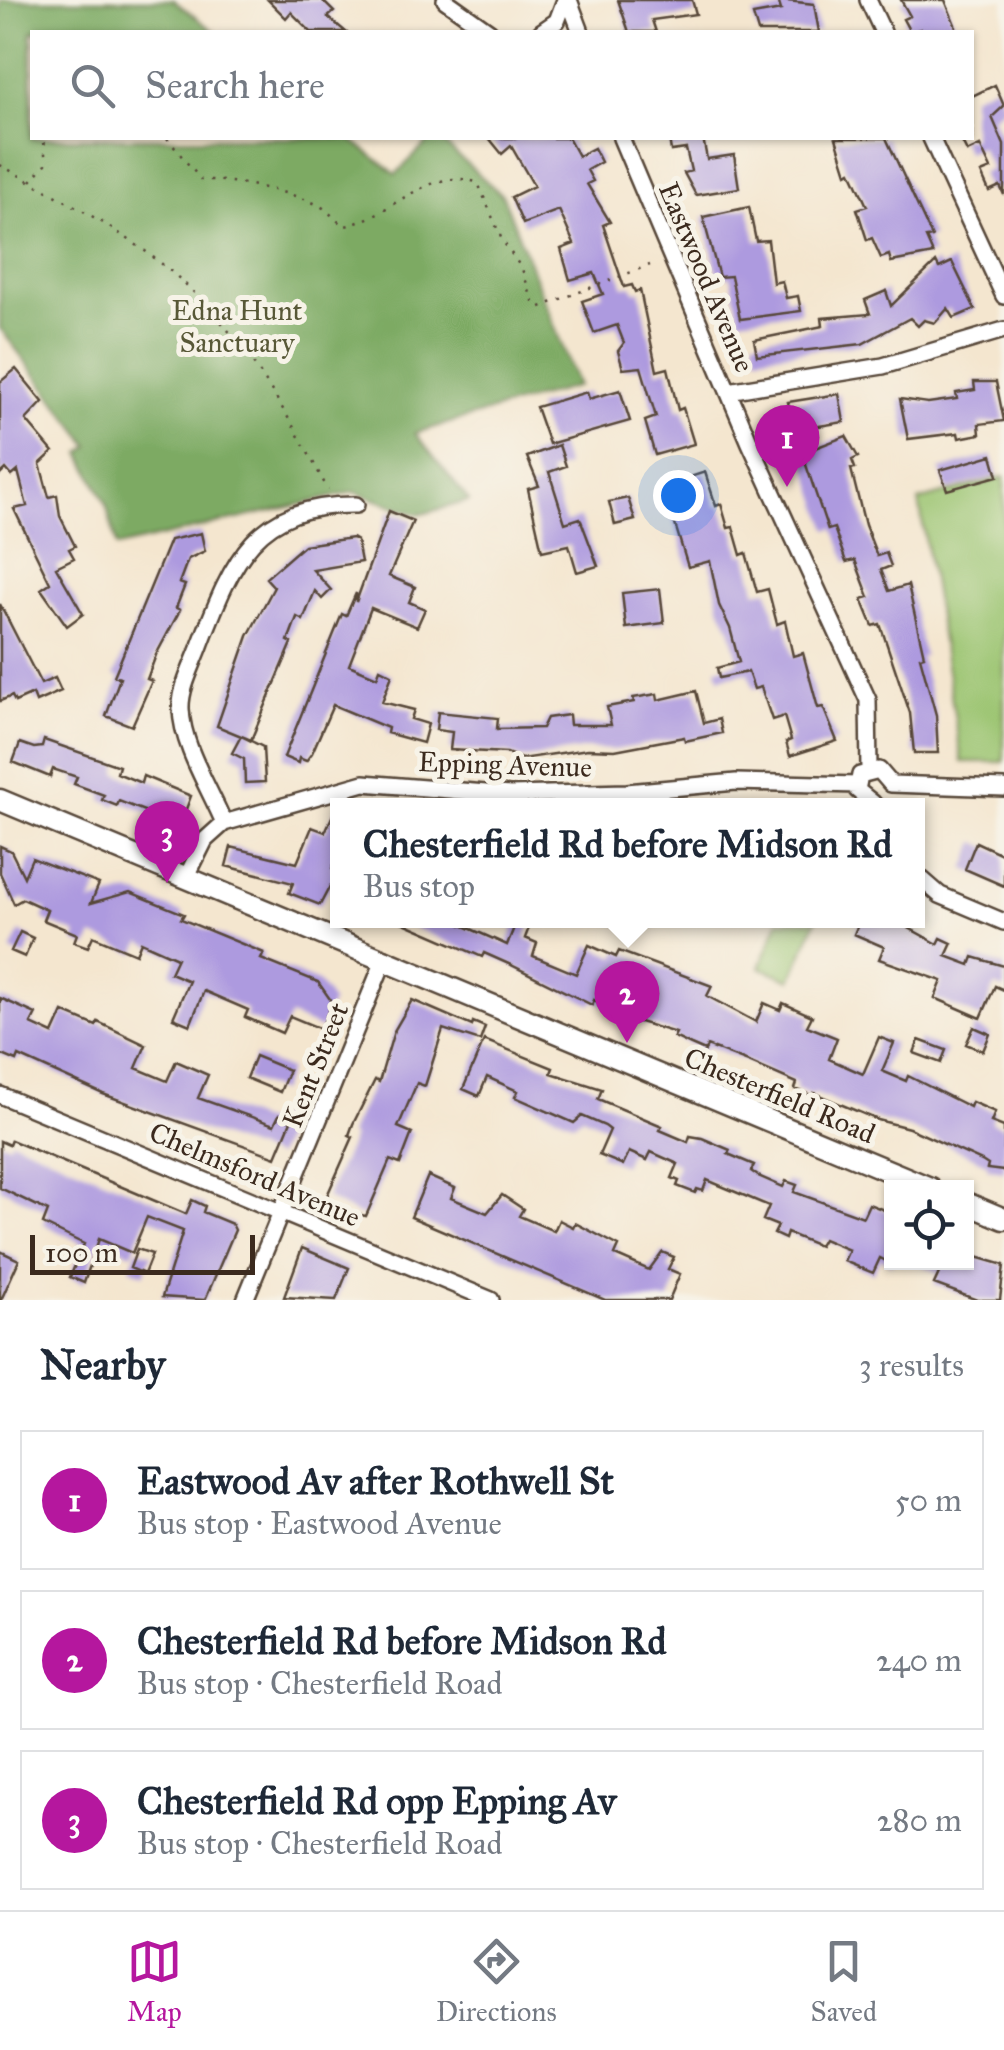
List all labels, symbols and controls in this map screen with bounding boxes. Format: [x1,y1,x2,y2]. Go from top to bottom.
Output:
search box [30,30,974,140]
icon: search [65,58,120,113]
text: Search here [145,62,325,108]
street label: Eastwood Avenue [651,177,762,377]
park label: Edna Hunt Sanctuary [172,293,303,360]
pin: 1 [754,404,820,487]
your location [653,470,704,521]
street label: Epping Avenue [417,744,593,785]
popup [330,798,925,928]
pin: 3 [134,800,200,883]
text: Chesterfield Rd before Midson Rd [363,821,892,867]
text: Bus stop [363,867,475,906]
pin: 2 [594,960,660,1043]
street label: Kent Street [275,997,356,1133]
street label: Chesterfield Road [679,1040,880,1151]
street label: Chelmsford Avenue [144,1114,365,1235]
map controls [884,1180,974,1270]
button: locate [884,1180,974,1270]
scale bar [30,1230,255,1274]
text: 100 m [45,1235,118,1270]
text: Nearby [40,1339,165,1391]
text: 3 results [859,1346,964,1385]
text: Eastwood Av after Rothwell St [137,1458,614,1504]
text: 1 [68,1481,81,1520]
text: 50 m [895,1481,962,1520]
text: Bus stop · Eastwood Avenue [137,1504,502,1543]
text: Chesterfield Rd before Midson Rd [137,1618,667,1664]
text: 2 [67,1641,82,1680]
text: 240 m [876,1641,962,1680]
text: Bus stop · Chesterfield Road [137,1664,503,1703]
text: Chesterfield Rd opp Epping Av [137,1778,616,1824]
text: 3 [68,1801,81,1840]
text: 280 m [877,1801,962,1840]
text: Bus stop · Chesterfield Road [137,1824,503,1863]
tab: Map [127,1934,182,2029]
tab: Directions [436,1934,557,2029]
tab: Saved [811,1934,877,2029]

